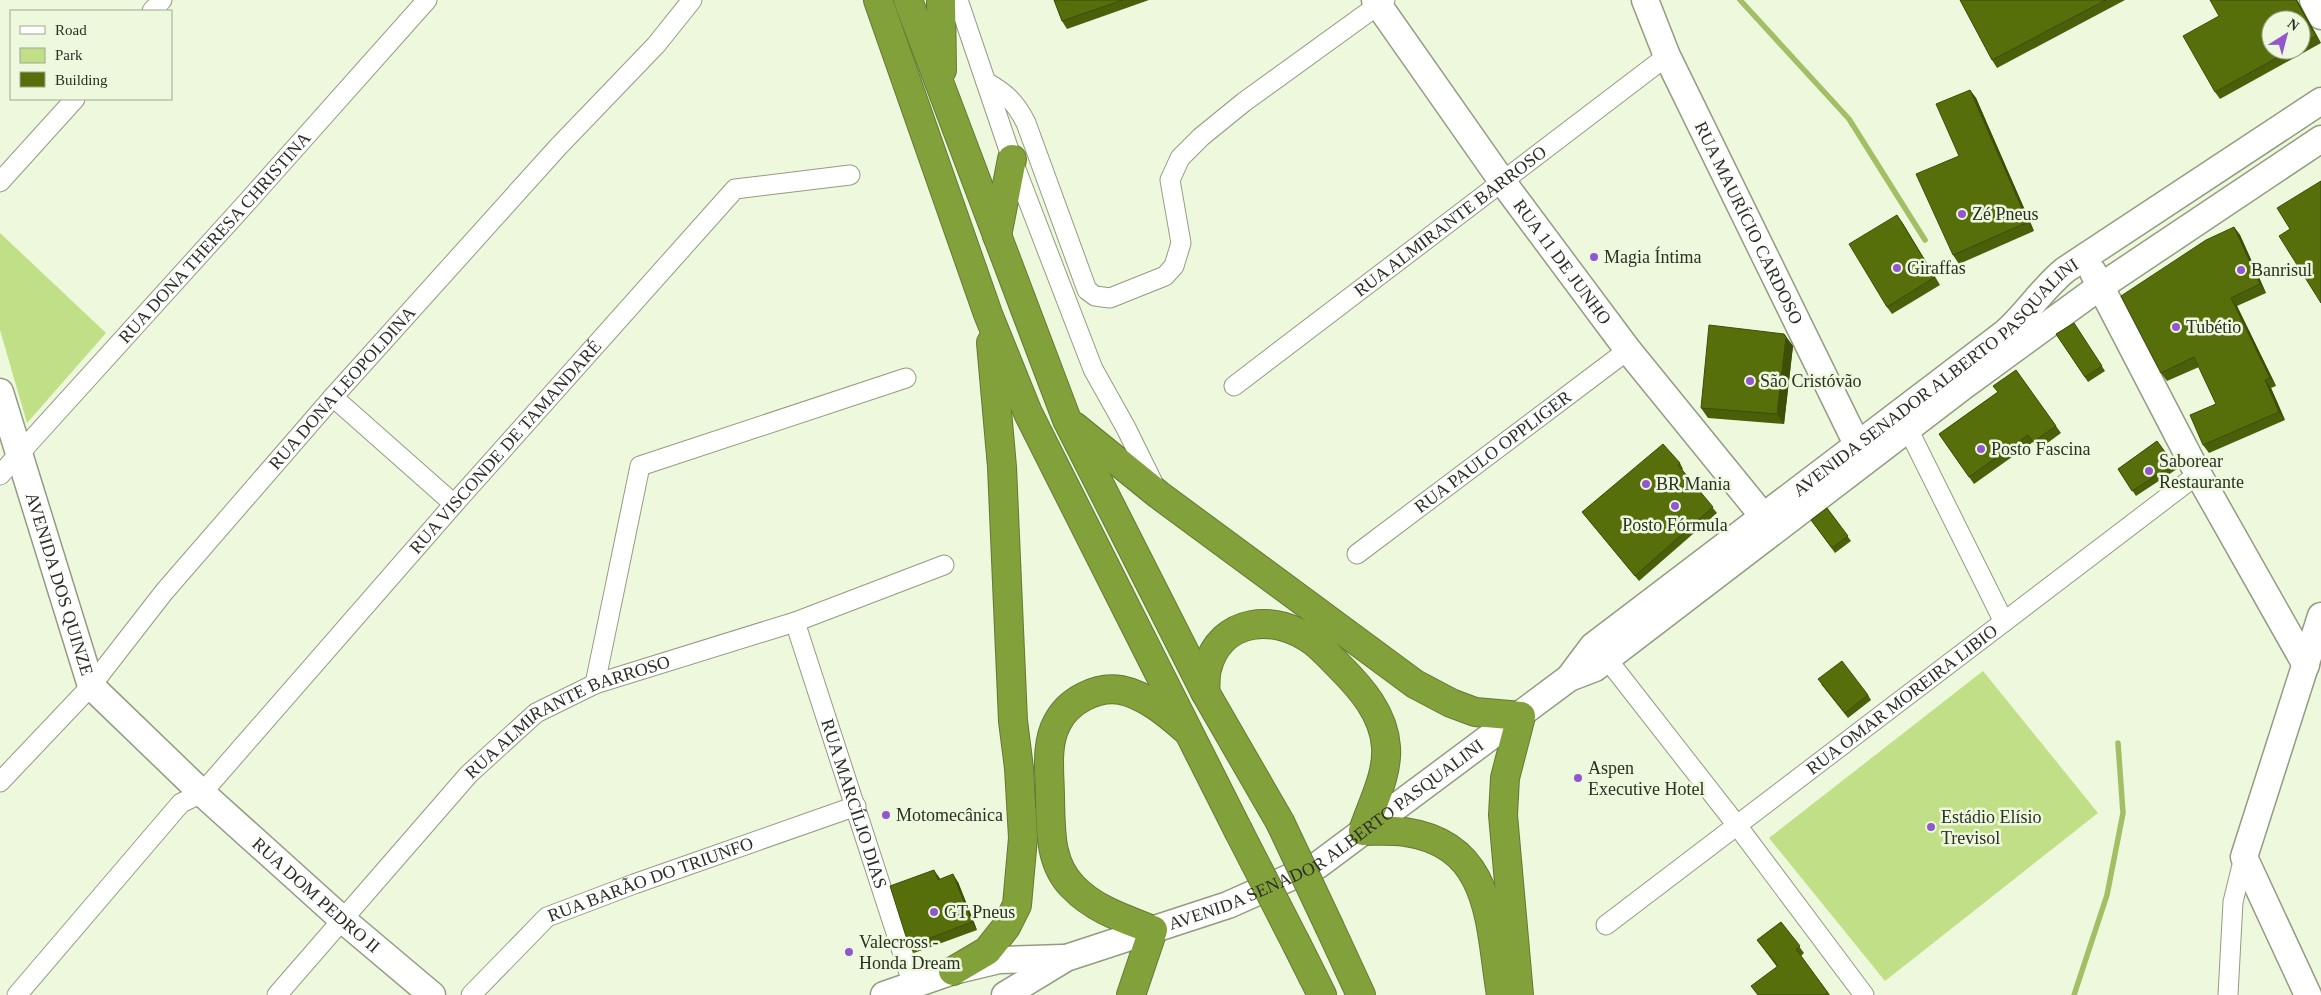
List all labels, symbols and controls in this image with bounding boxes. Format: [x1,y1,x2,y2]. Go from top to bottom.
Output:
legend [10,10,172,100]
north arrow [2261,10,2311,60]
text: N [2285,16,2302,34]
text: Road [55,22,87,38]
text: Park [55,47,83,63]
text: Building [55,72,108,88]
street label: RUA MAURÍCIO CARDOSO [1691,118,1807,327]
street label: RUA DONA THERESA CHRISTINA [114,128,315,347]
street label: RUA ALMIRANTE BARROSO [1350,142,1550,301]
street label: RUA 11 DE JUNHO [1509,195,1615,328]
place label: Zé Pneus [1972,204,2039,224]
marker: Zé Pneus [1956,208,1968,220]
place label: Magia Íntima [1604,246,1701,267]
marker: Magia Íntima [1588,251,1600,263]
street label: AVENIDA SENADOR ALBERTO PASQUALINI [1789,254,2082,500]
place label: Giraffas [1907,258,1966,278]
place label: Banrisul [2251,260,2312,280]
marker: Giraffas [1891,262,1903,274]
marker: Banrisul [2235,264,2247,276]
street label: RUA DONA LEOPOLDINA [265,302,420,474]
place label: Tubétio [2186,317,2241,337]
marker: Tubétio [2170,321,2182,333]
street label: RUA VISCONDE DE TAMANDARÉ [405,335,605,558]
place label: São Cristóvão [1760,371,1862,391]
marker: São Cristóvão [1744,375,1756,387]
street label: RUA PAULO OPPLIGER [1411,387,1575,517]
place label: Posto Fascina [1991,439,2091,459]
marker: Posto Fascina [1975,443,1987,455]
place label: Saborear Restaurante [2159,451,2244,492]
marker: Saborear Restaurante [2143,465,2155,477]
place label: BR Mania [1656,474,1731,494]
marker: BR Mania [1640,478,1652,490]
street label: AVENIDA DOS QUINZE [22,490,97,678]
marker: Posto Fórmula [1669,500,1681,512]
place label: Posto Fórmula [1622,515,1728,535]
street label: RUA OMAR MOREIRA LIBIO [1803,621,2001,779]
street label: RUA ALMIRANTE BARROSO [461,651,672,783]
street label: RUA MARCÍLIO DIAS [817,716,891,891]
street label: AVENIDA SENADOR ALBERTO PASQUALINI [1166,735,1487,934]
place label: Aspen Executive Hotel [1588,758,1704,799]
marker: Aspen Executive Hotel [1572,772,1584,784]
place label: Motomecânica [896,805,1003,825]
place label: Estádio Elísio Trevisol [1941,807,2042,848]
marker: Motomecânica [880,809,892,821]
marker: Estádio Elísio Trevisol [1925,821,1937,833]
street label: RUA DOM PEDRO II [248,833,384,957]
street label: RUA BARÃO DO TRIUNFO [545,833,756,926]
place label: GT Pneus [944,902,1015,922]
marker: GT Pneus [928,906,940,918]
place label: Valecross - Honda Dream [859,932,960,973]
marker: Valecross - Honda Dream [843,946,855,958]

